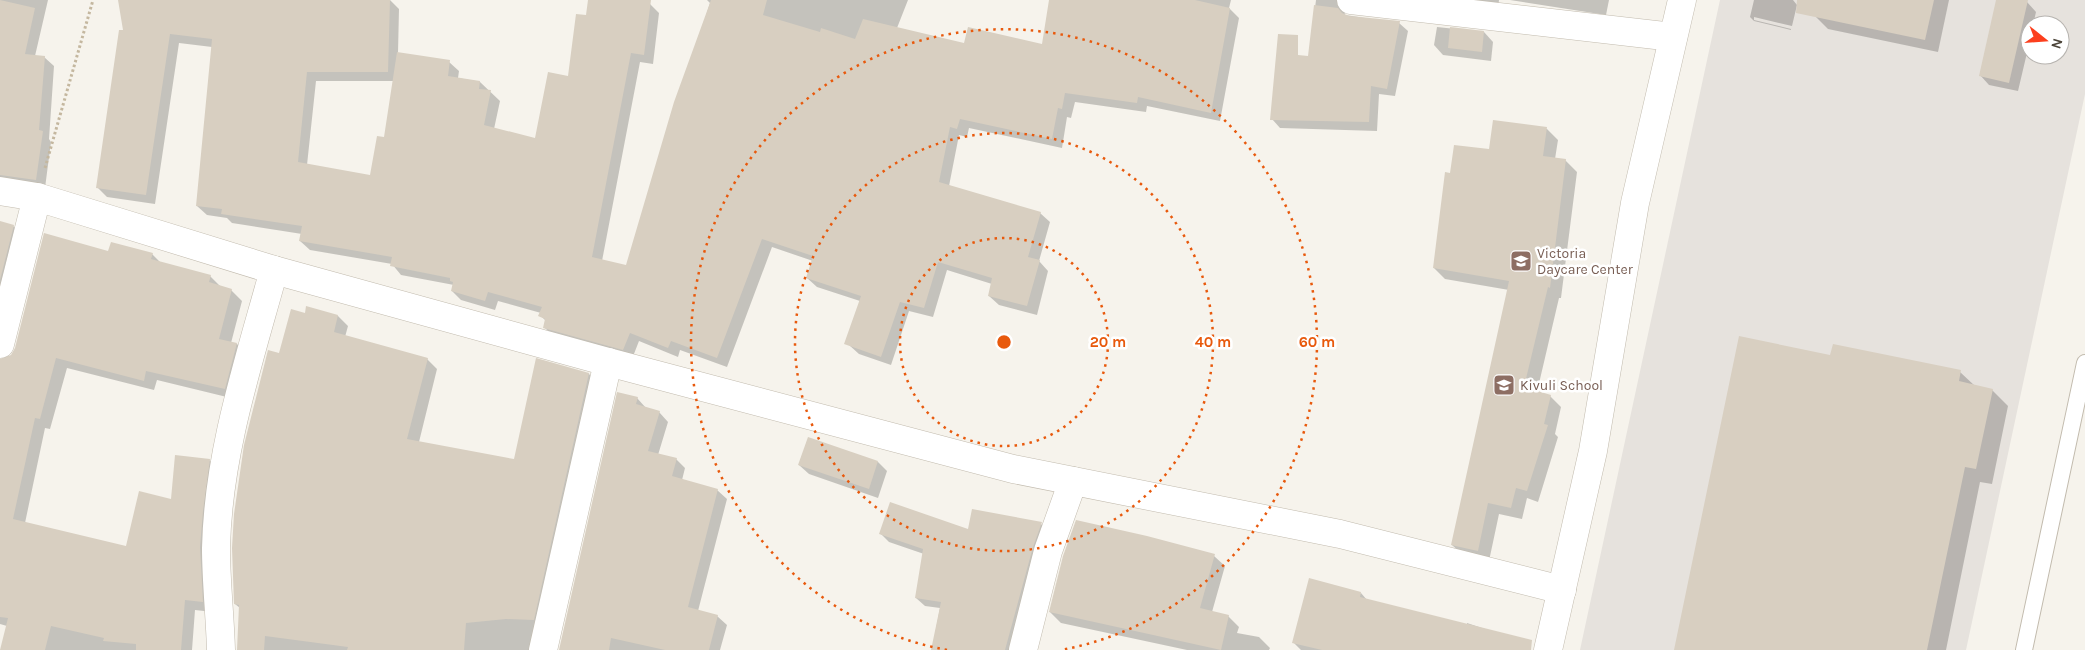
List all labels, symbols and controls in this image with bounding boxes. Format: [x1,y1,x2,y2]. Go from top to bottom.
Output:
north arrow [2020,15,2070,65]
text: N [2047,36,2067,51]
place label: Victoria Daycare Center [1537,245,1634,278]
school or university icon: Victoria Daycare Center [1509,249,1533,273]
centre of rings [995,333,1013,351]
text: 20 m [1090,333,1126,351]
text: 40 m [1195,333,1231,351]
text: 60 m [1299,333,1335,351]
school or university icon: Kivuli School [1492,373,1516,397]
place label: Kivuli School [1520,377,1603,394]

